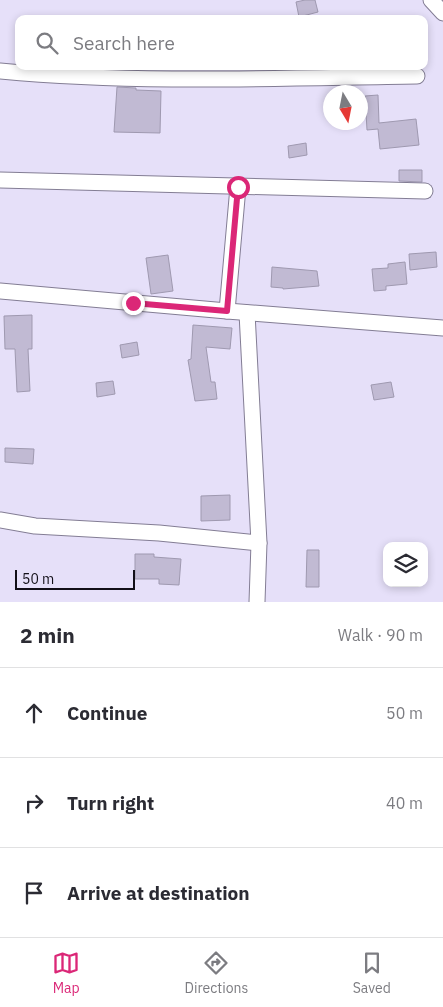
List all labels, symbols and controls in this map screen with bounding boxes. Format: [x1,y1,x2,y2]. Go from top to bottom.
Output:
search box [15,15,428,70]
icon: search [33,29,61,57]
text: Search here [73,31,175,55]
north arrow [323,85,368,130]
route start [227,176,250,199]
route end [122,292,145,315]
map controls [383,542,428,587]
button: layers [383,542,428,587]
scale bar [15,567,135,590]
text: 50 m [22,570,54,588]
text: 2 min [20,621,75,649]
text: Walk · 90 m [338,625,423,645]
icon: ahead [20,699,48,727]
text: Continue [67,701,147,725]
text: 50 m [386,703,423,723]
icon: right [20,789,48,817]
text: Turn right [67,791,154,815]
text: 40 m [386,793,423,813]
icon: arrive [20,879,48,907]
text: Arrive at destination [67,881,250,905]
tab: Map [52,949,80,997]
tab: Directions [185,949,248,997]
tab: Saved [353,949,391,997]

